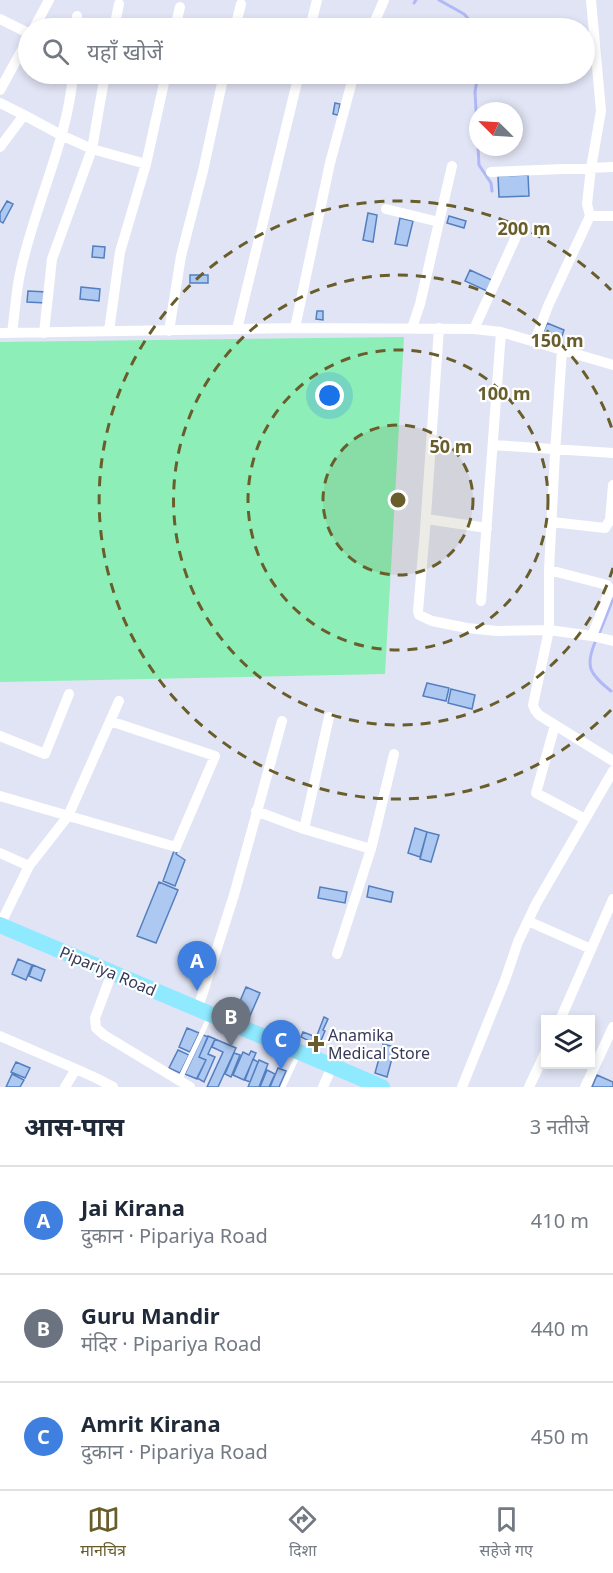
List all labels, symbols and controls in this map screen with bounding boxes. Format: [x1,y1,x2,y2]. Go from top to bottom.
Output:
search box [18,18,595,84]
icon: search [39,35,72,68]
text: यहाँ खोजें [87,36,163,66]
north arrow [469,102,523,156]
text: 200 m [497,216,551,240]
text: 150 m [530,328,584,352]
your location [315,381,344,410]
text: 100 m [477,381,531,405]
text: 50 m [430,434,472,458]
centre of rings [388,490,408,510]
street label: Pipariya Road [56,941,160,1001]
pin: A [178,942,216,991]
pin: B [212,998,250,1047]
map controls [541,1015,595,1069]
button: layers [541,1015,595,1069]
pin: C [262,1020,300,1070]
place label: Anamika Medical Store [328,1024,430,1064]
marker: Anamika Medical Store [309,1037,323,1051]
text: आस-पास [24,1108,124,1144]
text: 3 नतीजे [530,1113,589,1140]
text: Jai Kirana [81,1192,185,1222]
text: A [37,1207,50,1234]
text: 410 m [531,1207,589,1234]
text: दुकान · Pipariya Road [81,1222,268,1249]
text: Guru Mandir [81,1300,220,1330]
text: B [37,1315,50,1342]
text: 440 m [531,1315,589,1342]
text: मंदिर · Pipariya Road [81,1330,262,1357]
text: Amrit Kirana [81,1408,221,1438]
text: C [37,1423,50,1450]
text: 450 m [531,1423,589,1450]
text: दुकान · Pipariya Road [81,1438,268,1465]
tab: मानचित्र [80,1503,126,1561]
tab: दिशा [286,1503,319,1561]
tab: सहेजे गए [480,1503,533,1561]

